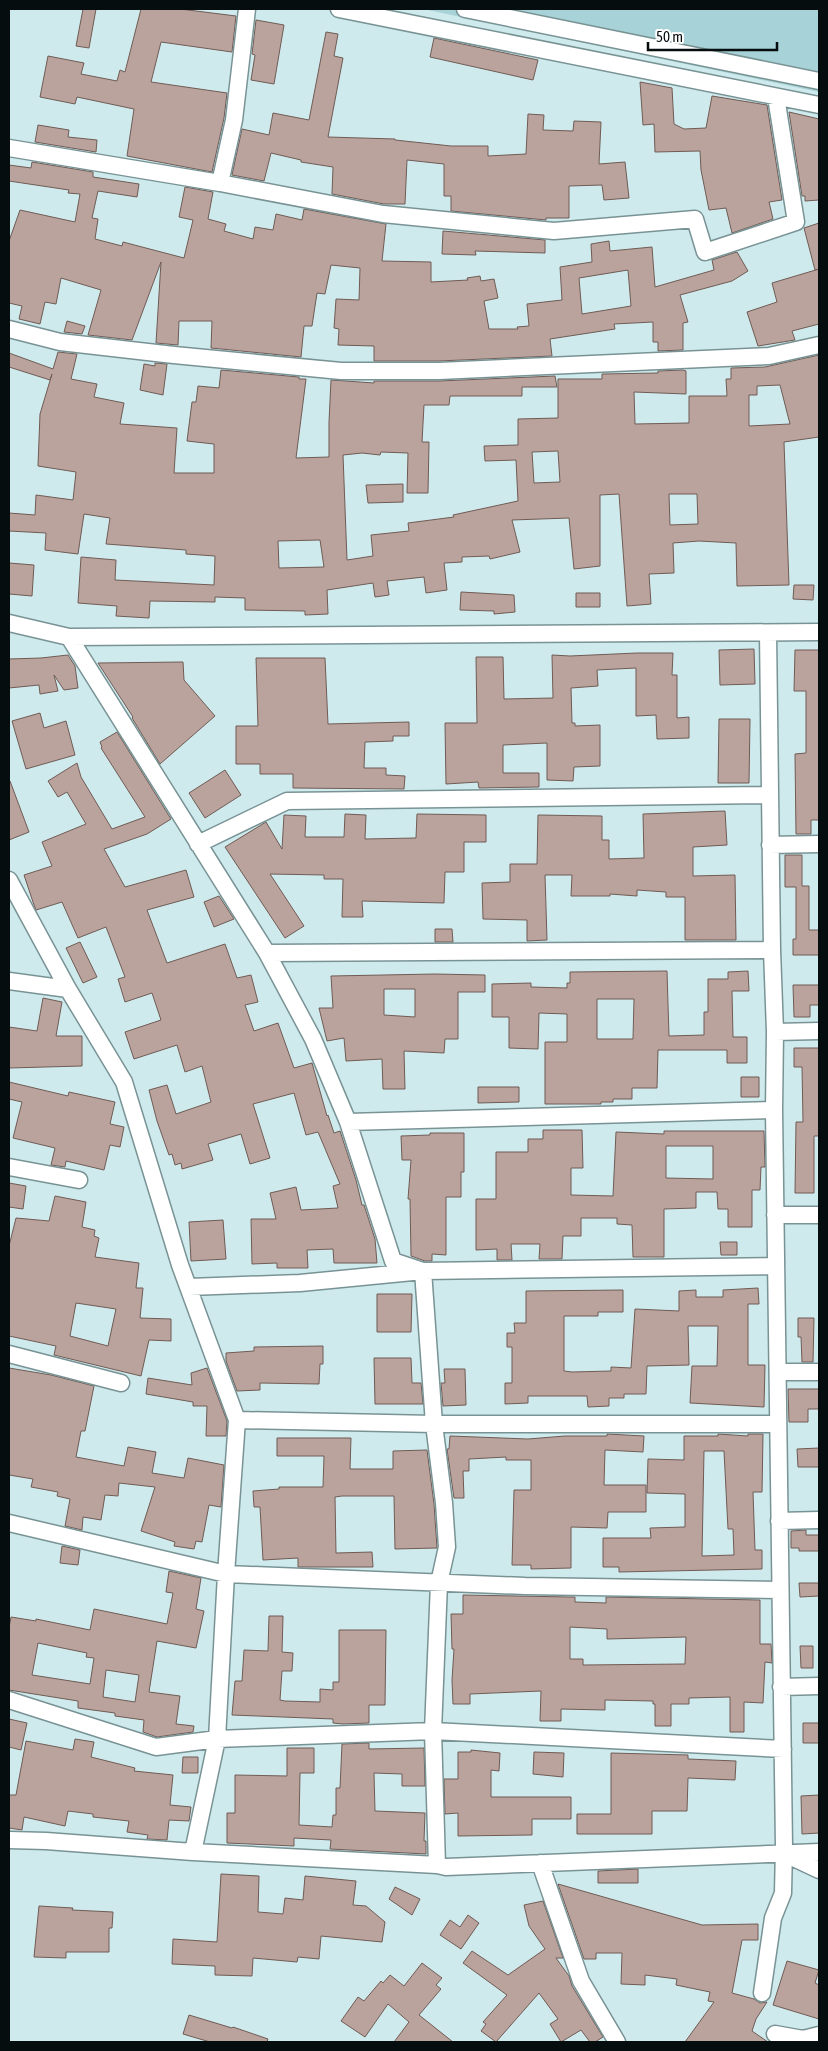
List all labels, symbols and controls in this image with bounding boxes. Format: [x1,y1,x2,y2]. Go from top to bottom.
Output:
scale bar [648,20,777,52]
text: 50 m [656,28,683,45]

